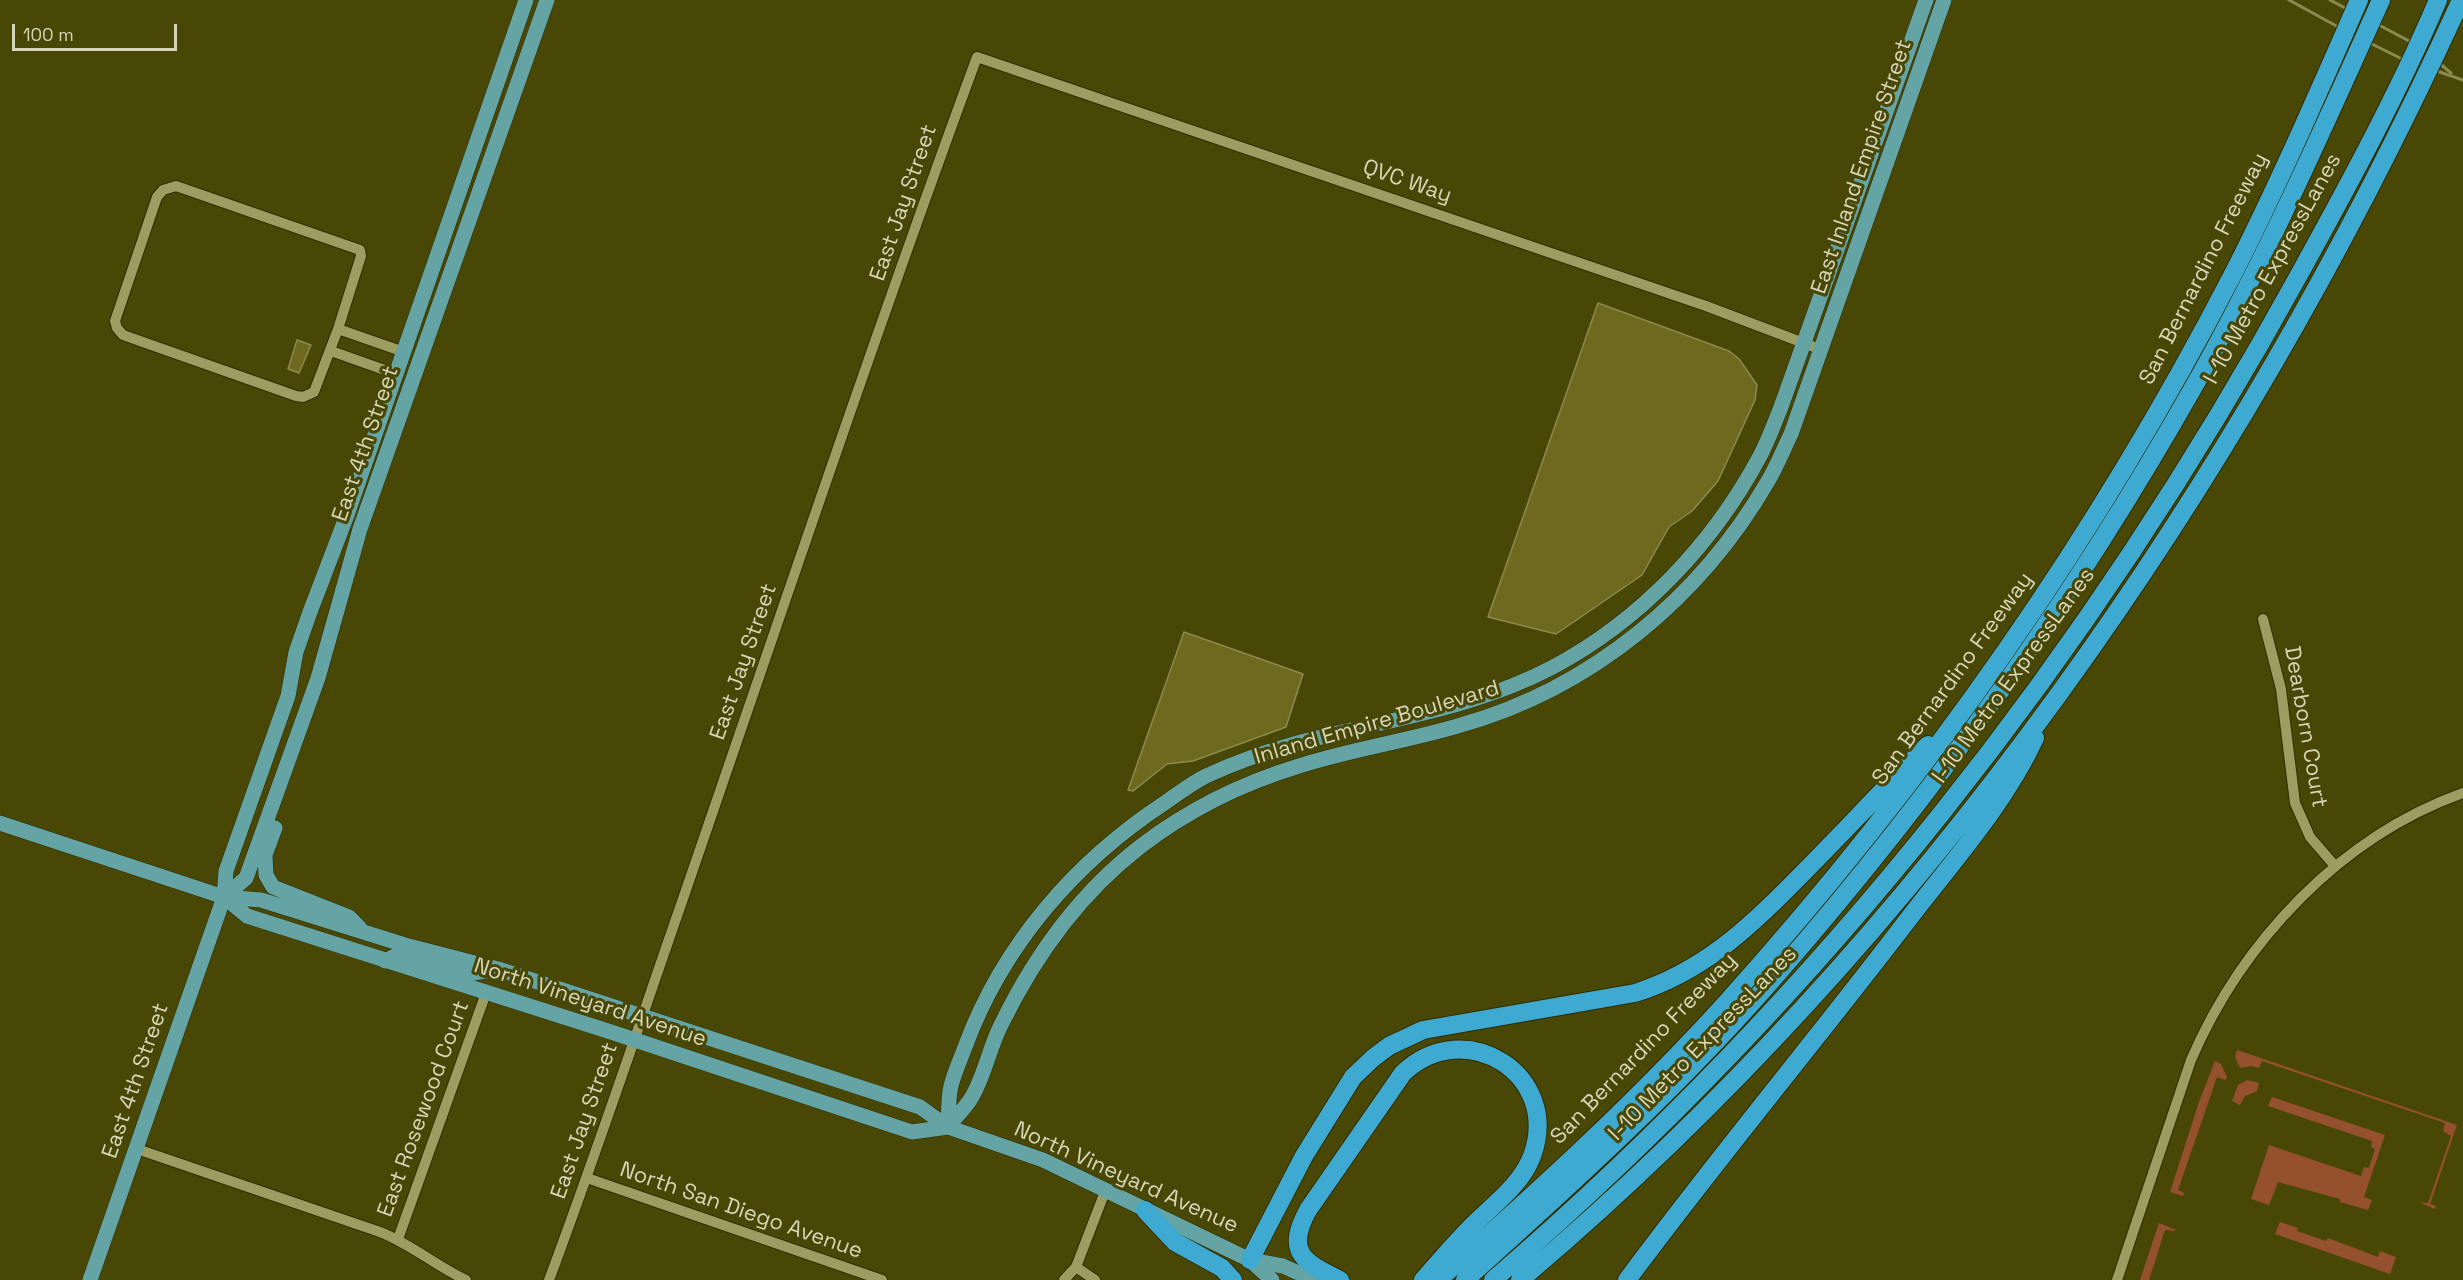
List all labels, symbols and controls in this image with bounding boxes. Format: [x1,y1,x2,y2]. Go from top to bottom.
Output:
scale bar [15,12,180,50]
text: 100 m [23,23,74,46]
street label: East Inland Empire Street [1806,37,1918,297]
street label: East Jay Street [865,121,943,285]
street label: San Bernardino Freeway [2134,149,2274,389]
street label: I-10 Metro ExpressLanes [2199,149,2347,389]
street label: QVC Way [1359,154,1455,210]
street label: East 4th Street [327,363,405,525]
street label: I-10 Metro ExpressLanes [1927,563,2101,789]
street label: San Bernardino Freeway [1867,568,2039,790]
street label: East Jay Street [705,580,783,744]
street label: Dearborn Court [2278,644,2332,810]
street label: Inland Empire Boulevard [1252,675,1502,771]
street label: I-10 Metro ExpressLanes [1603,941,1803,1147]
street label: San Bernardino Freeway [1545,948,1743,1150]
street label: North Vineyard Avenue [470,953,710,1053]
street label: East Rosewood Court [373,997,475,1221]
street label: East 4th Street [97,1000,175,1162]
street label: East Jay Street [546,1039,624,1203]
street label: North Vineyard Avenue [1010,1117,1242,1239]
street label: North San Diego Avenue [616,1157,866,1265]

